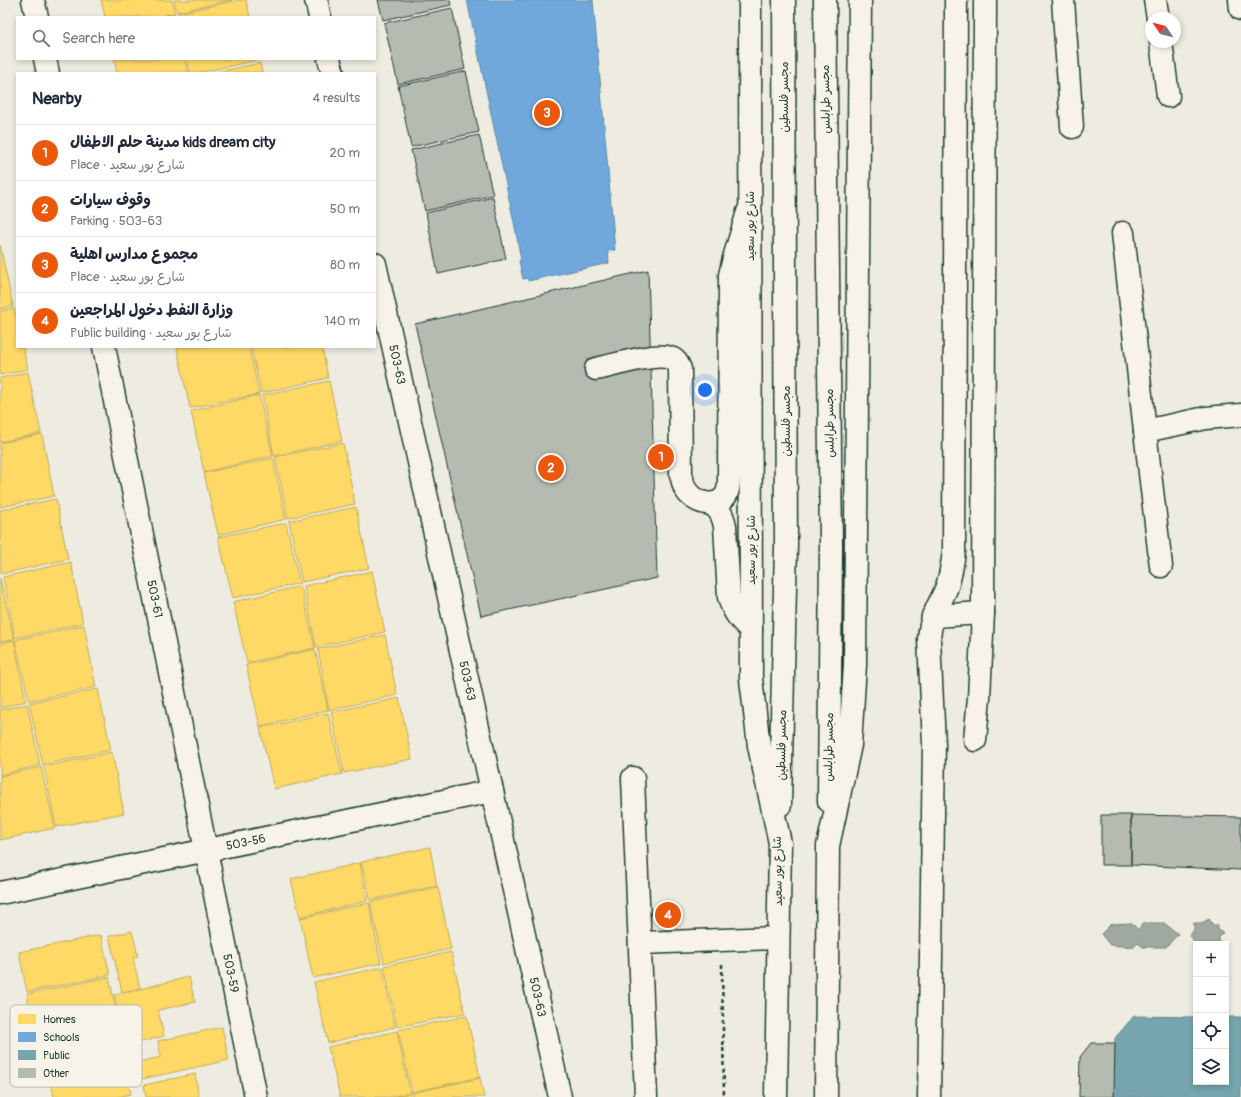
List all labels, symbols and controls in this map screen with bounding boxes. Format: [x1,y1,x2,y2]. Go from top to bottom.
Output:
north arrow [1145,12,1181,48]
search box [16,16,376,60]
icon: search [30,27,52,49]
text: Search here [62,29,135,48]
street label: مجسر فلسطين [777,62,792,132]
street label: مجسر طرابلس [818,64,834,134]
text: Nearby [32,88,81,109]
text: 4 results [313,90,360,106]
pin: 3 [534,98,560,128]
text: مدينة حلم الاطفال kids dream city [70,133,275,152]
text: 1 [42,145,48,161]
text: 20 m [329,145,360,161]
text: Place · شارع بور سعيد [70,157,185,173]
text: وقوف سيارات [70,191,151,210]
street label: شارع بور سعيد [743,191,759,261]
text: 2 [41,201,49,217]
text: 50 m [330,201,360,217]
text: Parking · 503-63 [70,213,162,229]
text: مجموع مدارس اهلية [70,245,198,264]
text: 3 [41,257,49,273]
text: 80 m [330,257,360,273]
text: Place · شارع بور سعيد [70,269,185,285]
text: وزارة النفط دخول المراجعين [70,301,233,320]
text: 4 [41,313,49,329]
text: 140 m [324,313,360,329]
text: Public building · شارع بور سعيد [70,325,231,341]
street label: 503-63 [386,343,409,386]
your location [695,380,715,400]
street label: مجسر فلسطين [779,386,794,456]
street label: مجسر طرابلس [822,388,838,458]
pin: 1 [648,442,674,472]
pin: 2 [538,453,564,483]
street label: شارع بور سعيد [744,515,760,585]
street label: 503-61 [144,579,166,619]
street label: 503-63 [456,660,479,702]
street label: مجسر فلسطين [774,709,790,781]
street label: مجسر طرابلس [821,712,837,782]
street label: 503-56 [225,831,267,853]
street label: شارع بور سعيد [770,836,787,906]
pin: 4 [655,900,681,930]
map controls [1193,941,1229,1085]
button: + [1193,941,1229,977]
street label: 503-59 [220,953,242,994]
street label: 503-63 [526,976,550,1019]
button: − [1193,977,1229,1013]
legend [10,1005,142,1087]
text: Homes [43,1013,76,1026]
button: locate [1193,1013,1229,1049]
text: Schools [43,1031,80,1044]
text: Public [43,1049,71,1062]
button: layers [1193,1049,1229,1085]
text: Other [43,1067,69,1080]

